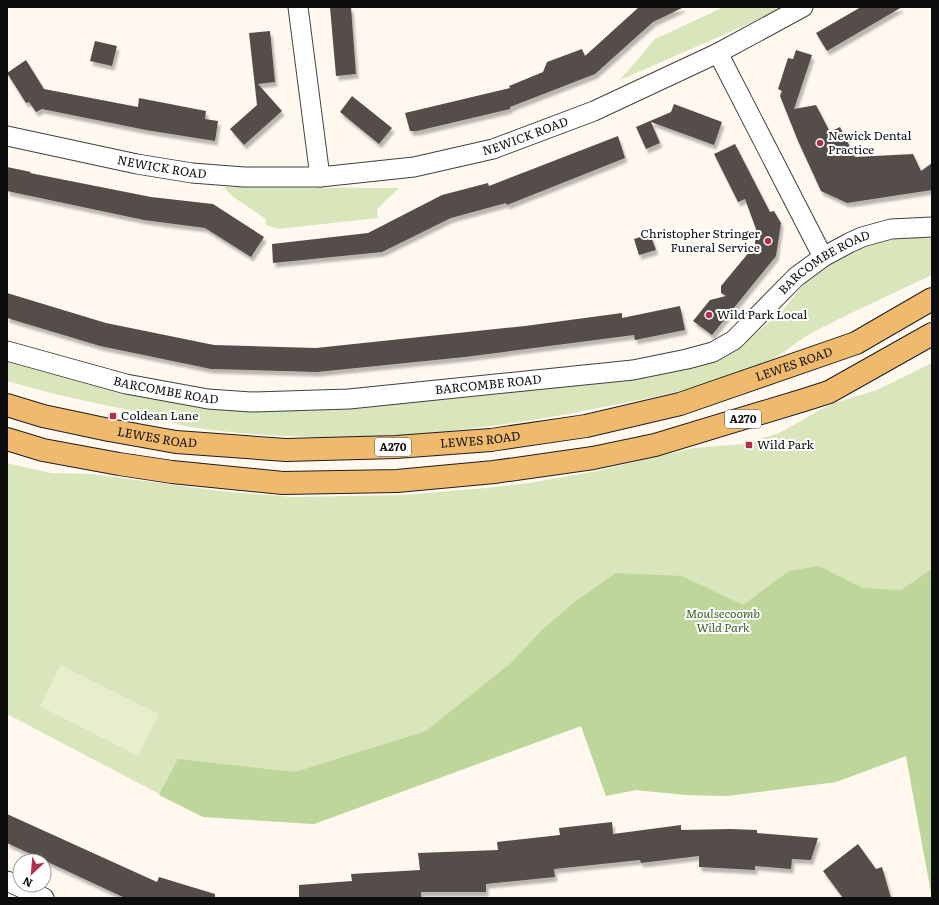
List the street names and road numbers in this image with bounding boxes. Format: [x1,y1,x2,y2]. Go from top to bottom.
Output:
street label: NEWICK ROAD [480,112,570,159]
street label: NEWICK ROAD [116,150,207,182]
street label: BARCOMBE ROAD [774,225,872,298]
street label: LEWES ROAD [753,342,835,385]
street label: BARCOMBE ROAD [434,369,542,398]
street label: BARCOMBE ROAD [111,371,219,408]
road number: A270 [725,410,761,428]
street label: LEWES ROAD [116,422,198,452]
street label: LEWES ROAD [439,426,521,452]
road number: A270 [375,438,411,456]

